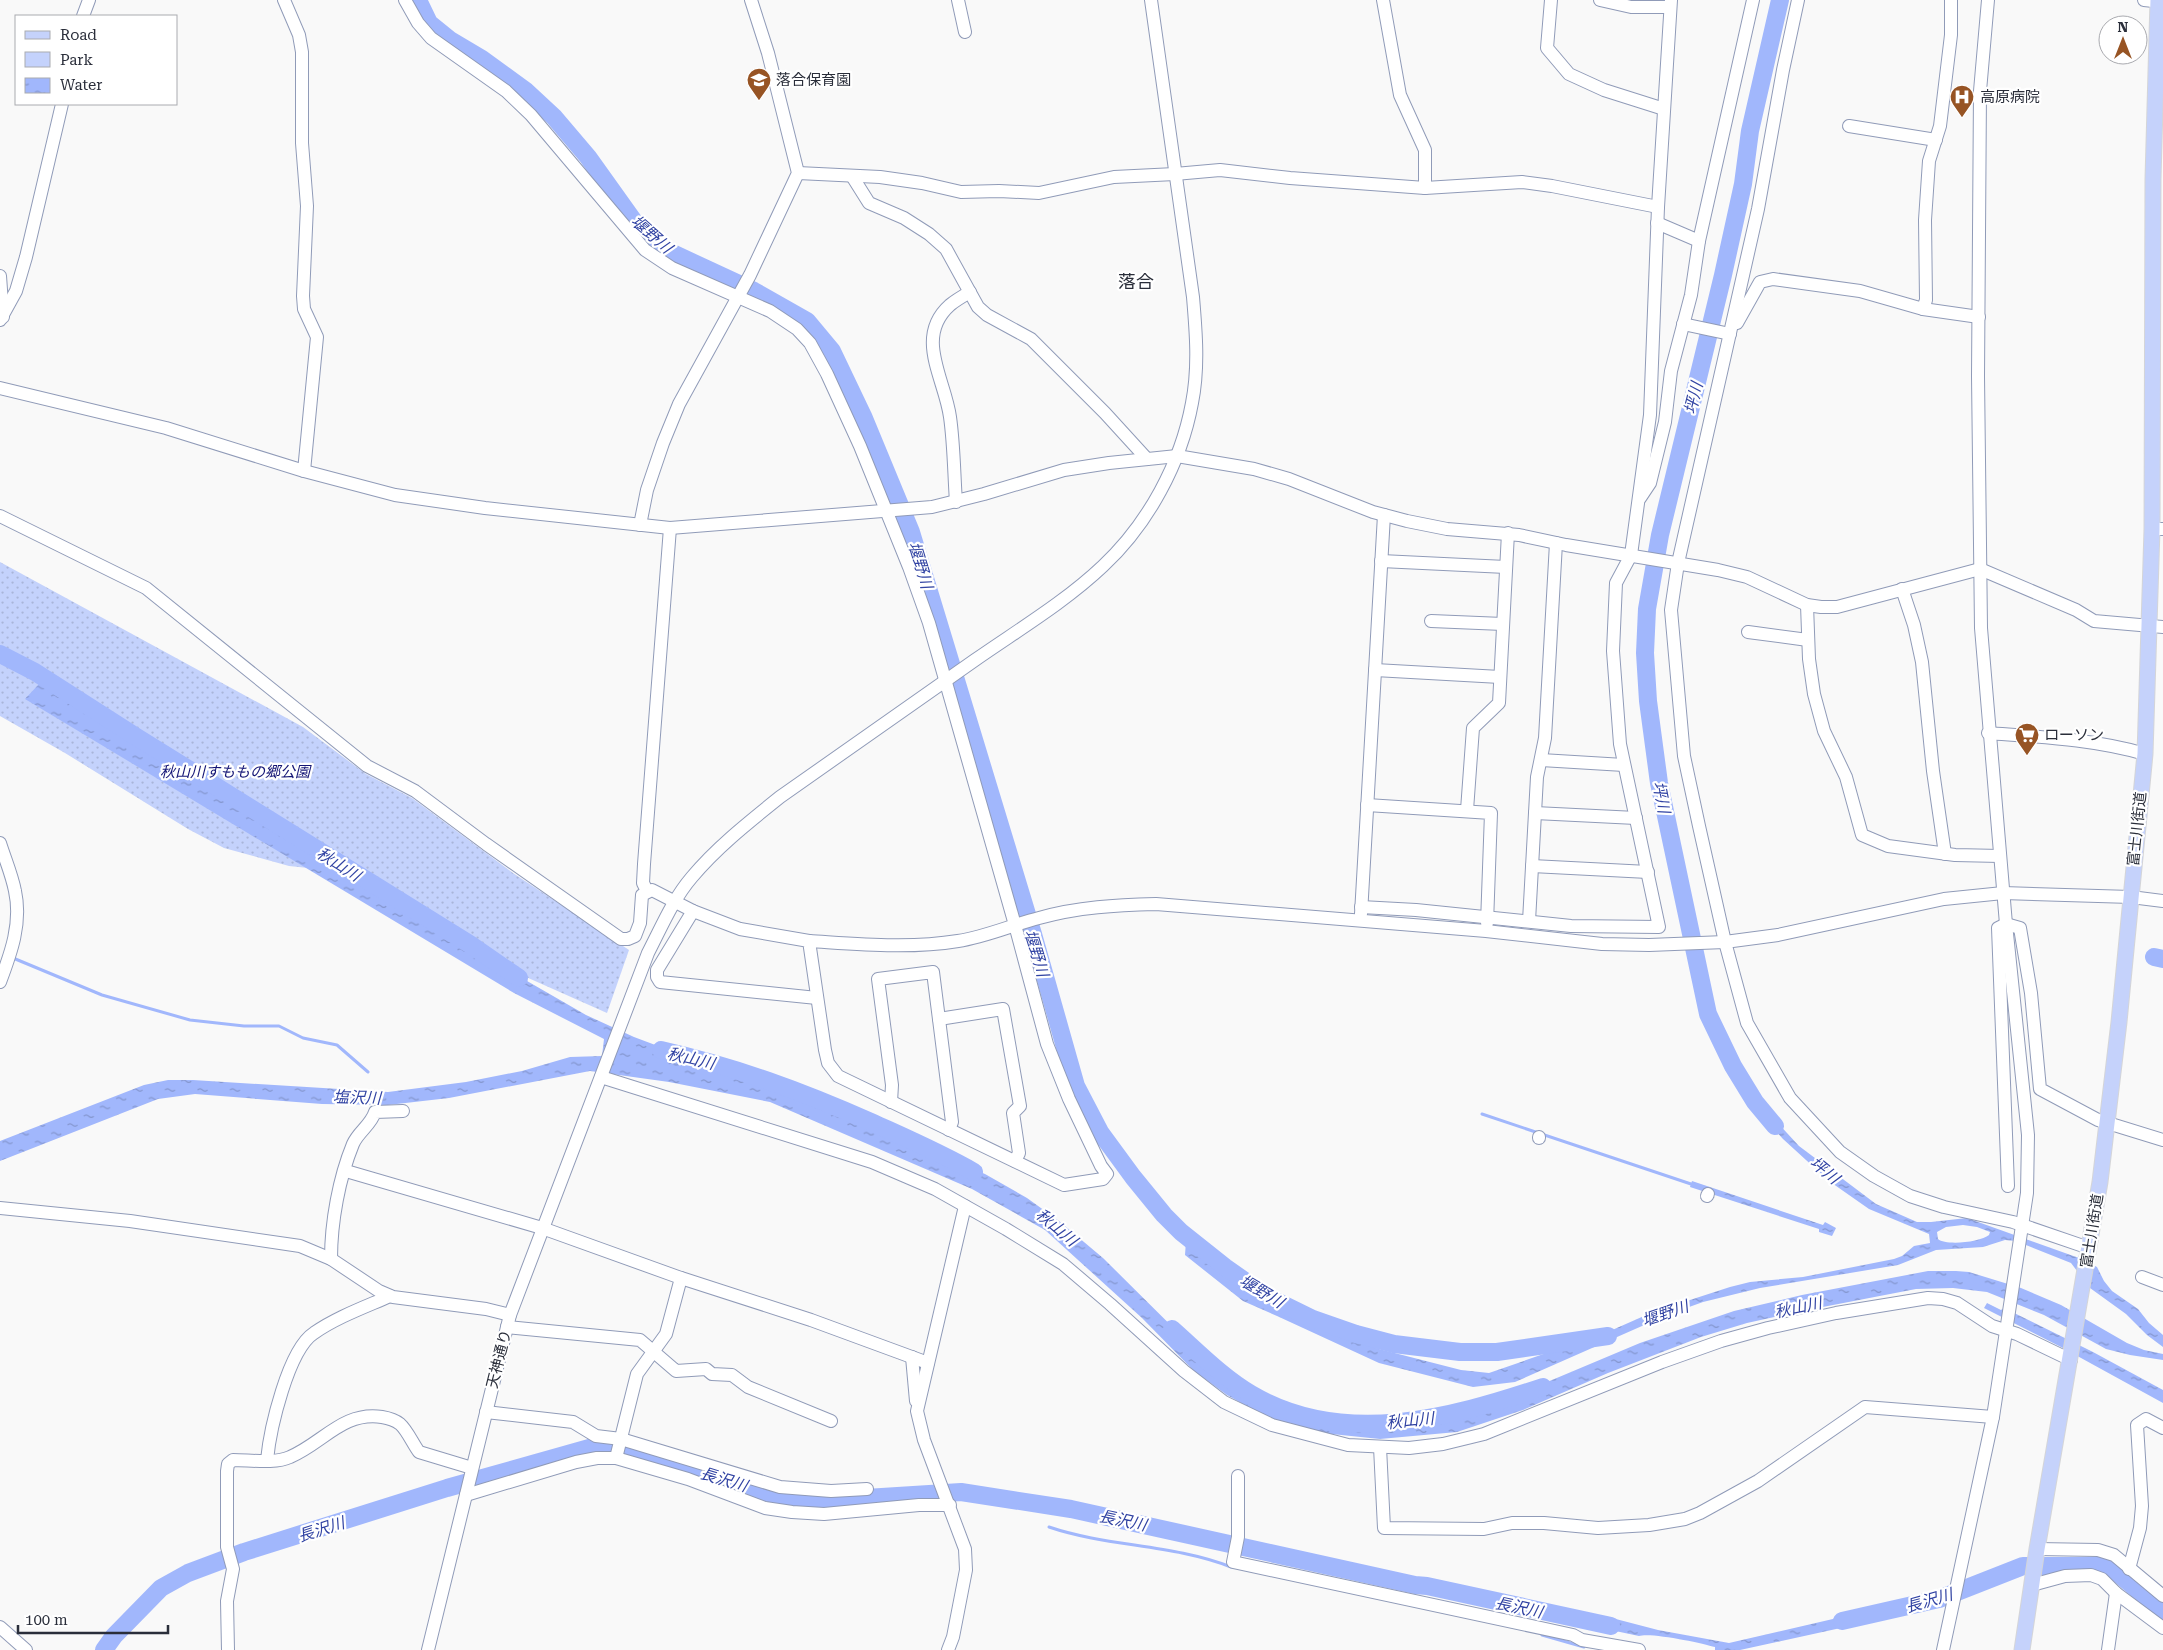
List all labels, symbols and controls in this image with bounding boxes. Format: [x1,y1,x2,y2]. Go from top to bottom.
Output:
legend [15,15,178,105]
north arrow [2098,15,2148,65]
text: N [2118,19,2129,35]
text: Road [60,26,97,44]
text: Park [60,51,94,69]
school or university icon: 落合保育園 [746,67,772,101]
place label: 落合保育園 [776,71,851,89]
text: Water [60,76,102,94]
hospital icon: 高原病院 [1949,84,1975,118]
place label: 高原病院 [1980,88,2040,106]
water label: 堰野川 [627,211,678,259]
district label: 落合 [1118,271,1154,292]
water label: 坪川 [1680,378,1707,416]
water label: 堰野川 [904,539,937,593]
supermarket icon: ローソン [2014,722,2040,756]
place label: ローソン [2044,726,2104,744]
park label: 秋山川すももの郷公園 [160,763,312,781]
water label: 坪川 [1649,780,1674,817]
street label: 富士川街道 [2124,791,2150,867]
water label: 秋山川 [313,844,366,886]
water label: 堰野川 [1020,927,1053,981]
water label: 秋山川 [665,1044,718,1074]
water label: 塩沢川 [333,1087,383,1108]
water label: 坪川 [1806,1153,1845,1189]
street label: 富士川街道 [2077,1193,2107,1269]
water label: 秋山川 [1032,1205,1083,1251]
water label: 堰野川 [1236,1271,1289,1313]
water label: 秋山川 [1773,1293,1826,1322]
water label: 堰野川 [1639,1296,1693,1330]
street label: 天神通り [483,1328,515,1390]
water label: 秋山川 [1385,1408,1437,1432]
water label: 長沢川 [698,1463,751,1496]
water label: 長沢川 [1097,1506,1150,1535]
water label: 長沢川 [295,1512,349,1546]
water label: 長沢川 [1903,1584,1957,1616]
water label: 長沢川 [1493,1593,1546,1622]
scale bar [18,1602,168,1634]
text: 100 m [25,1611,68,1629]

